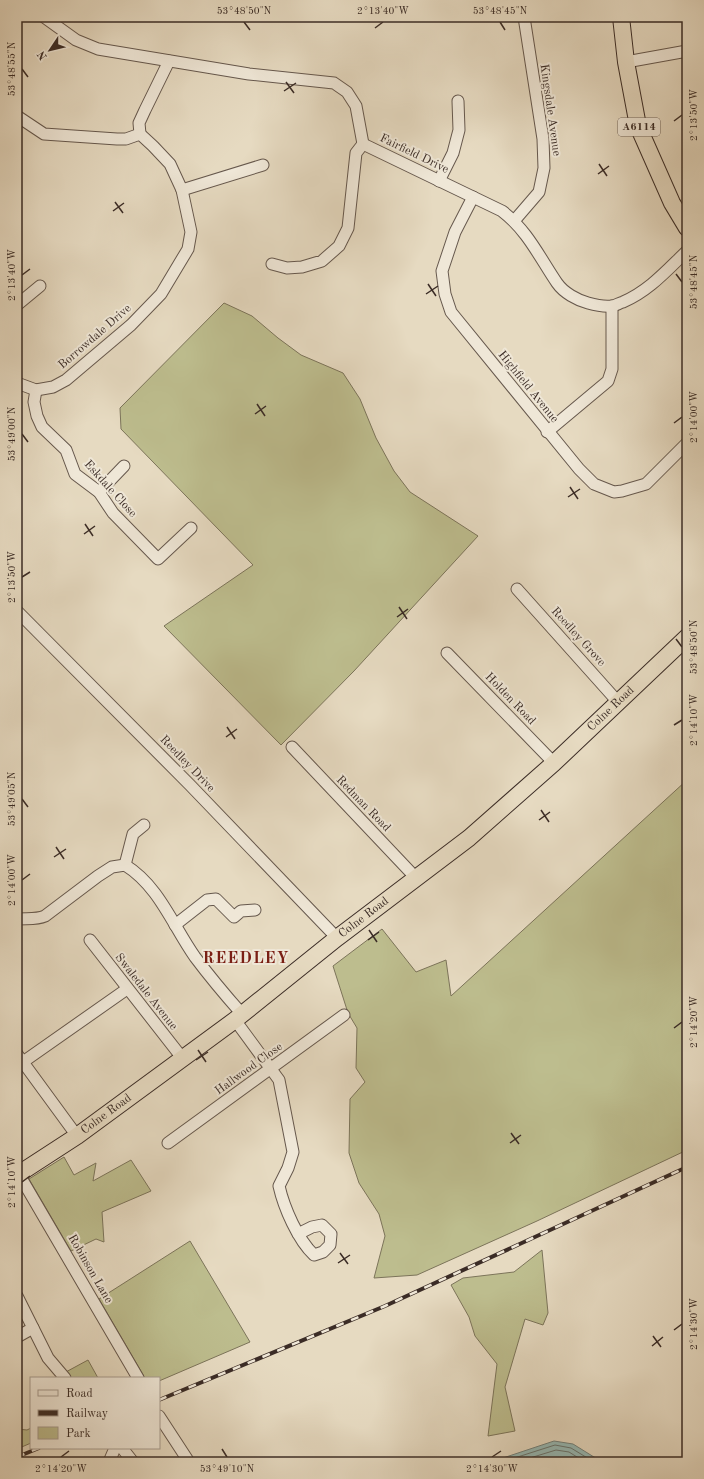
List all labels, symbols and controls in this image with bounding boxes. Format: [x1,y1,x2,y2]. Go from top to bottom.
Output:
text: 53°48'50"N [217,6,272,16]
text: 2°13'40"W [357,6,409,16]
text: 53°48'45"N [473,6,528,16]
north arrow [30,30,70,70]
text: 53°48'55"N [7,41,17,96]
text: N [36,48,50,61]
street label: Kingsdale Avenue [538,63,562,157]
text: 2°13'50"W [689,89,699,141]
road number: A6114 [618,118,660,136]
street label: Fairfield Drive [378,132,451,176]
text: 2°13'40"W [7,249,17,301]
text: 53°48'45"N [689,254,699,309]
street label: Borrowdale Drive [56,302,134,372]
street label: Highfield Avenue [495,349,561,426]
text: 2°14'00"W [689,391,699,443]
text: 53°49'00"N [7,406,17,461]
street label: Eskdale Close [81,458,139,520]
text: 2°13'50"W [7,551,17,603]
street label: Reedley Grove [549,605,608,669]
text: 53°48'50"N [689,619,699,674]
street label: Holden Road [482,671,538,727]
street label: Colne Road [585,684,637,734]
text: 2°14'10"W [689,694,699,746]
street label: Reedley Drive [157,734,217,795]
text: 53°49'05"N [7,771,17,826]
street label: Redman Road [334,774,392,834]
text: 2°14'00"W [7,854,17,906]
street label: Colne Road [336,895,391,940]
street label: Swaledale Avenue [112,951,180,1033]
district label: REEDLEY [203,951,289,967]
text: 2°14'20"W [689,996,699,1048]
street label: Hallwood Close [213,1040,285,1097]
street label: Colne Road [79,1092,134,1137]
text: 2°14'10"W [7,1156,17,1208]
street label: Robinson Lane [65,1232,115,1306]
text: 2°14'30"W [689,1298,699,1350]
legend [30,1377,160,1449]
text: Road [66,1388,93,1400]
text: Railway [66,1408,109,1420]
text: Park [66,1428,91,1440]
text: 2°14'20"W [35,1464,87,1474]
text: 53°49'10"N [200,1464,255,1474]
text: 2°14'30"W [466,1464,518,1474]

